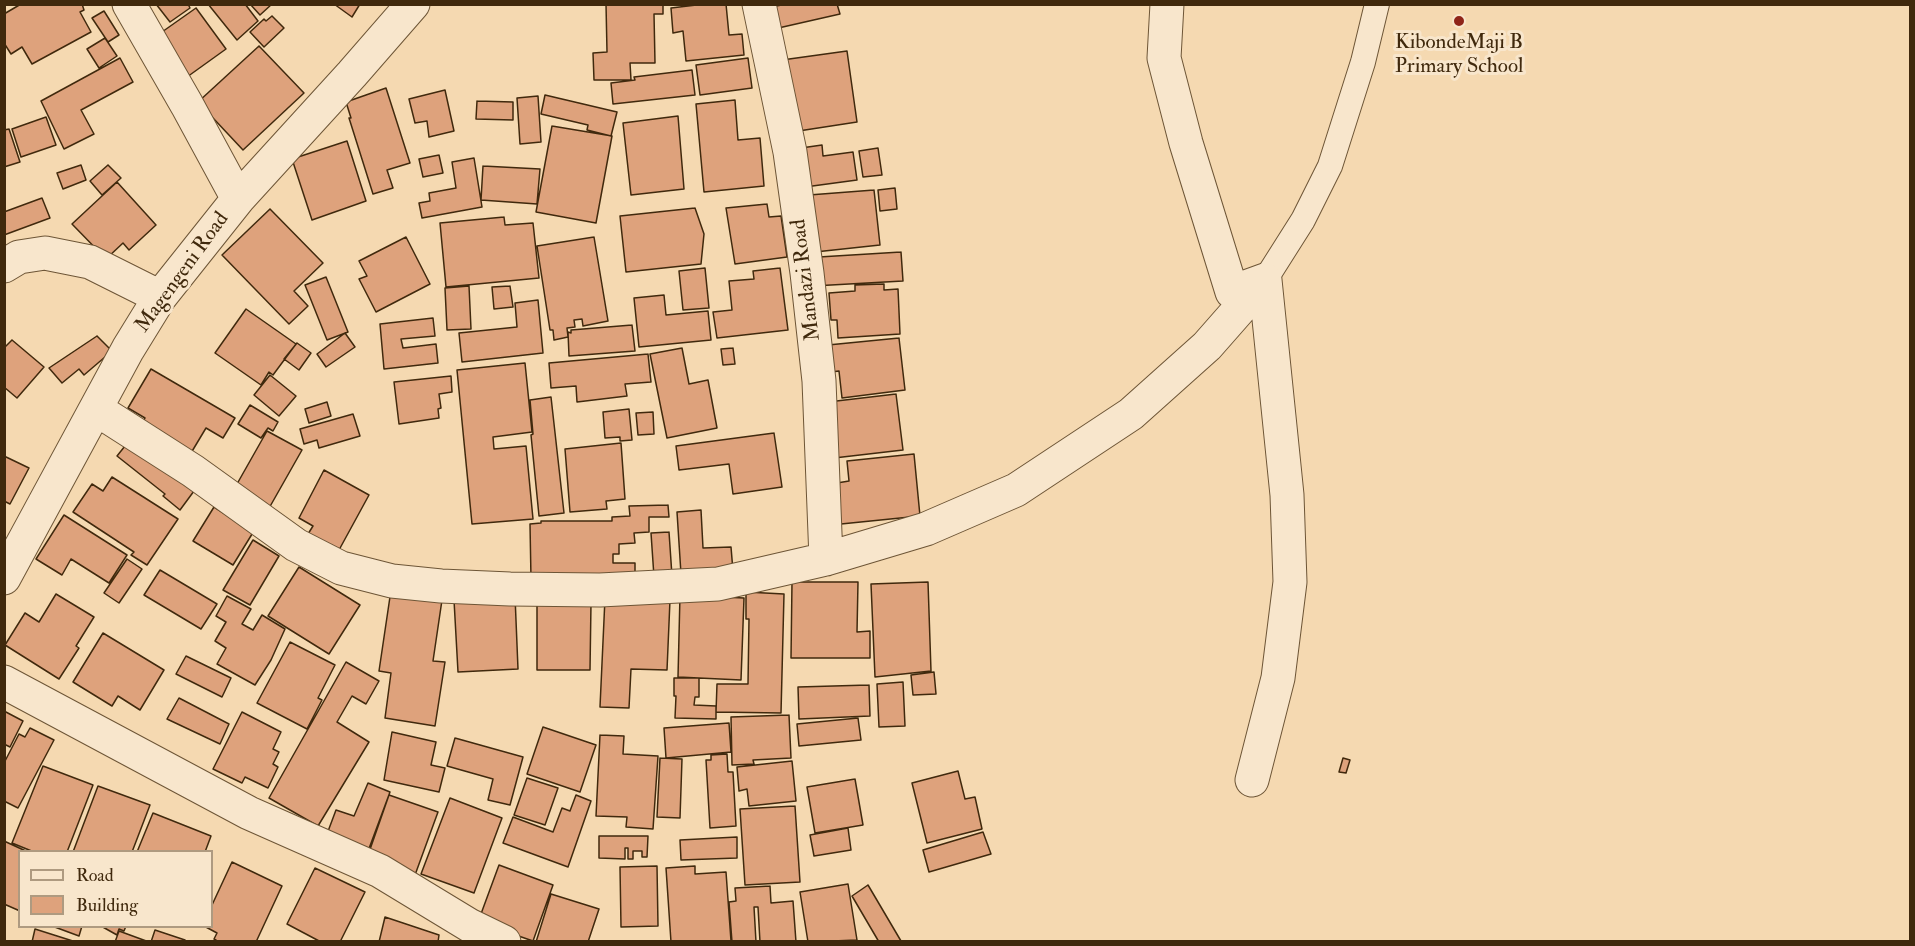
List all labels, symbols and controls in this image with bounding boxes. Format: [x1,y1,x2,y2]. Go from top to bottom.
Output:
marker: KibondeMaji B Primary School [1452,14,1466,28]
place label: KibondeMaji B Primary School [1395,30,1523,80]
street label: Magengeni Road [131,208,235,338]
street label: Mandazi Road [787,218,827,342]
legend [18,850,213,928]
text: Road [76,864,114,887]
text: Building [76,894,138,917]

